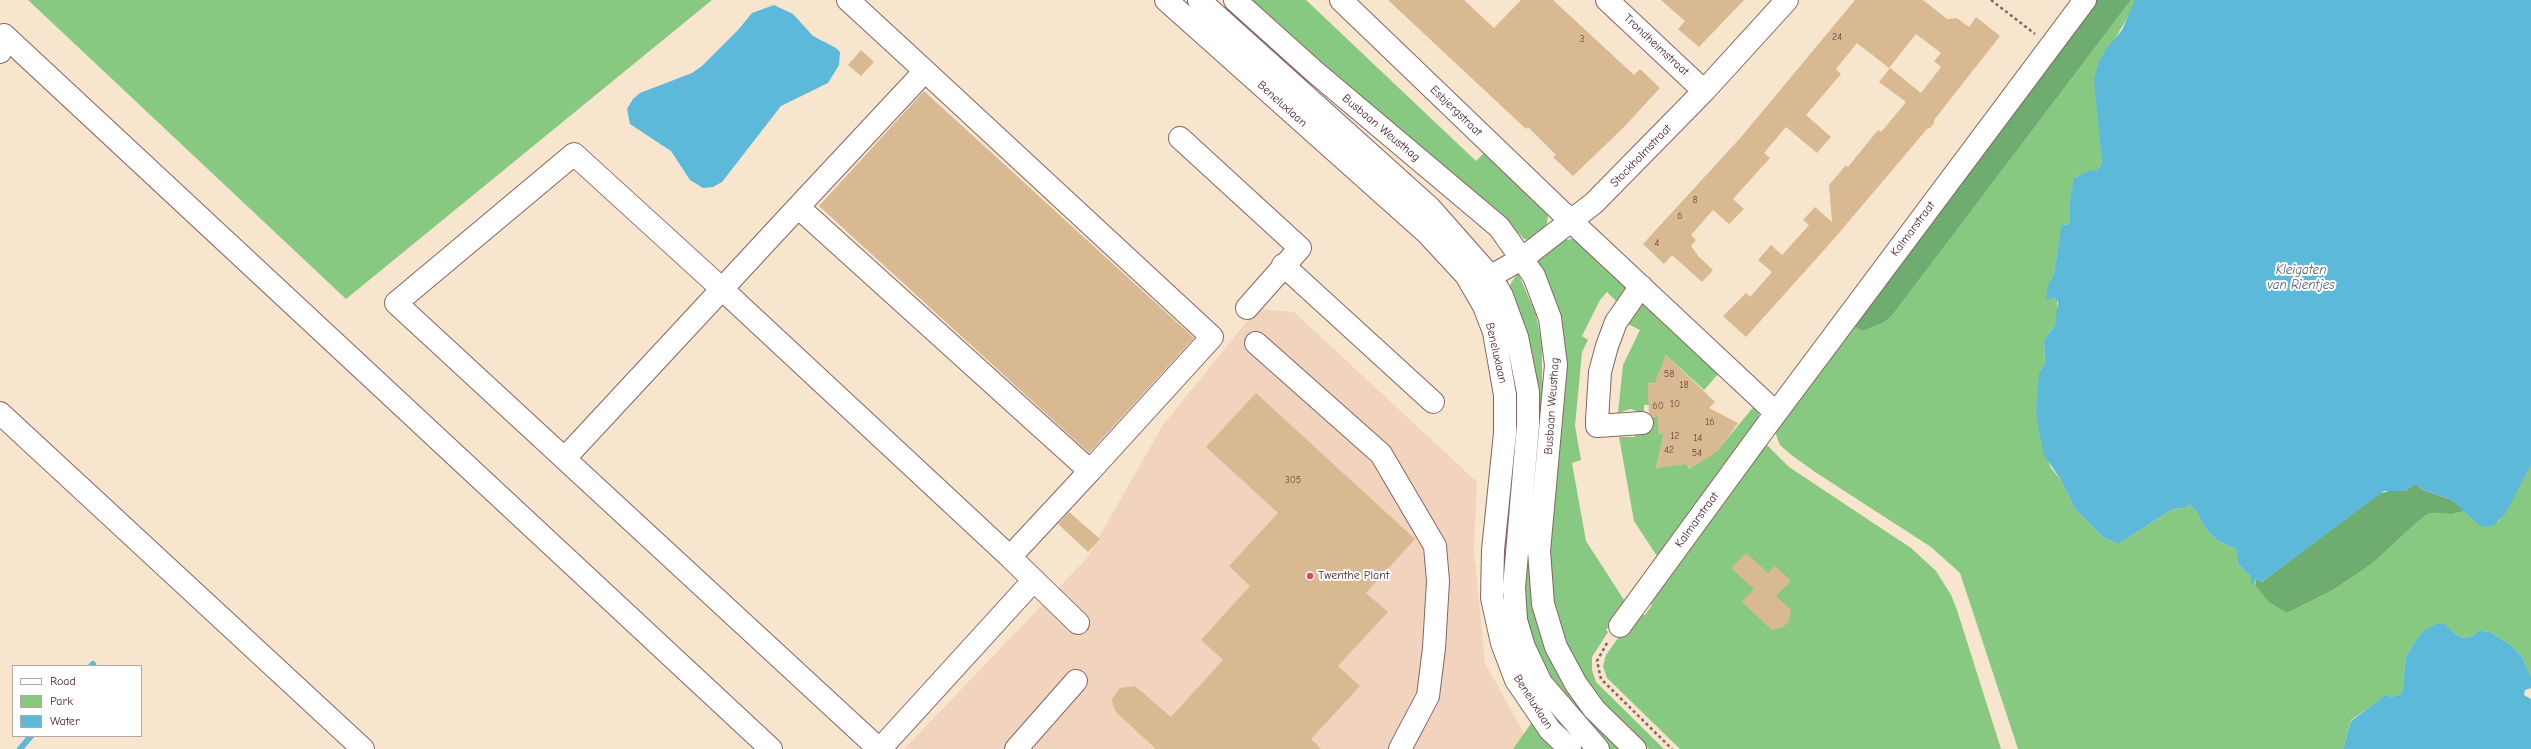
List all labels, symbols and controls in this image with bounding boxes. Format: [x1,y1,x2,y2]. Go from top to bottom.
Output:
street label: Trondheimstraat [1620,11,1692,79]
house number: 24 [1832,31,1842,43]
house number: 3 [1579,33,1585,45]
street label: Beneluxlaan [1254,78,1310,130]
street label: Esbjergstraat [1427,83,1485,139]
street label: Busbaan Weusthag [1339,91,1423,165]
street label: Stockholmstraat [1607,122,1675,190]
house number: 8 [1692,194,1698,206]
street label: Kalmarstraat [1888,199,1938,259]
house number: 6 [1677,210,1683,222]
house number: 4 [1655,237,1659,249]
water label: Kleigaten van Rientjes [2267,262,2335,293]
street label: Beneluxlaan [1482,321,1510,385]
street label: Busbaan Weusthag [1541,357,1563,455]
house number: 58 [1664,368,1674,380]
house number: 18 [1679,379,1689,391]
house number: 10 [1670,398,1680,410]
house number: 60 [1652,400,1664,412]
house number: 16 [1705,416,1715,428]
house number: 12 [1670,430,1680,442]
house number: 14 [1694,432,1702,444]
house number: 42 [1664,444,1674,456]
house number: 54 [1692,447,1702,459]
house number: 305 [1285,474,1301,486]
street label: Kalmarstraat [1672,489,1722,551]
place label: Twenthe Plant [1318,569,1389,583]
marker: Twenthe Plant [1305,571,1315,581]
legend [12,665,142,737]
street label: Beneluxlaan [1510,672,1556,732]
text: Road [50,674,76,688]
text: Park [50,694,73,708]
text: Water [50,714,80,728]

